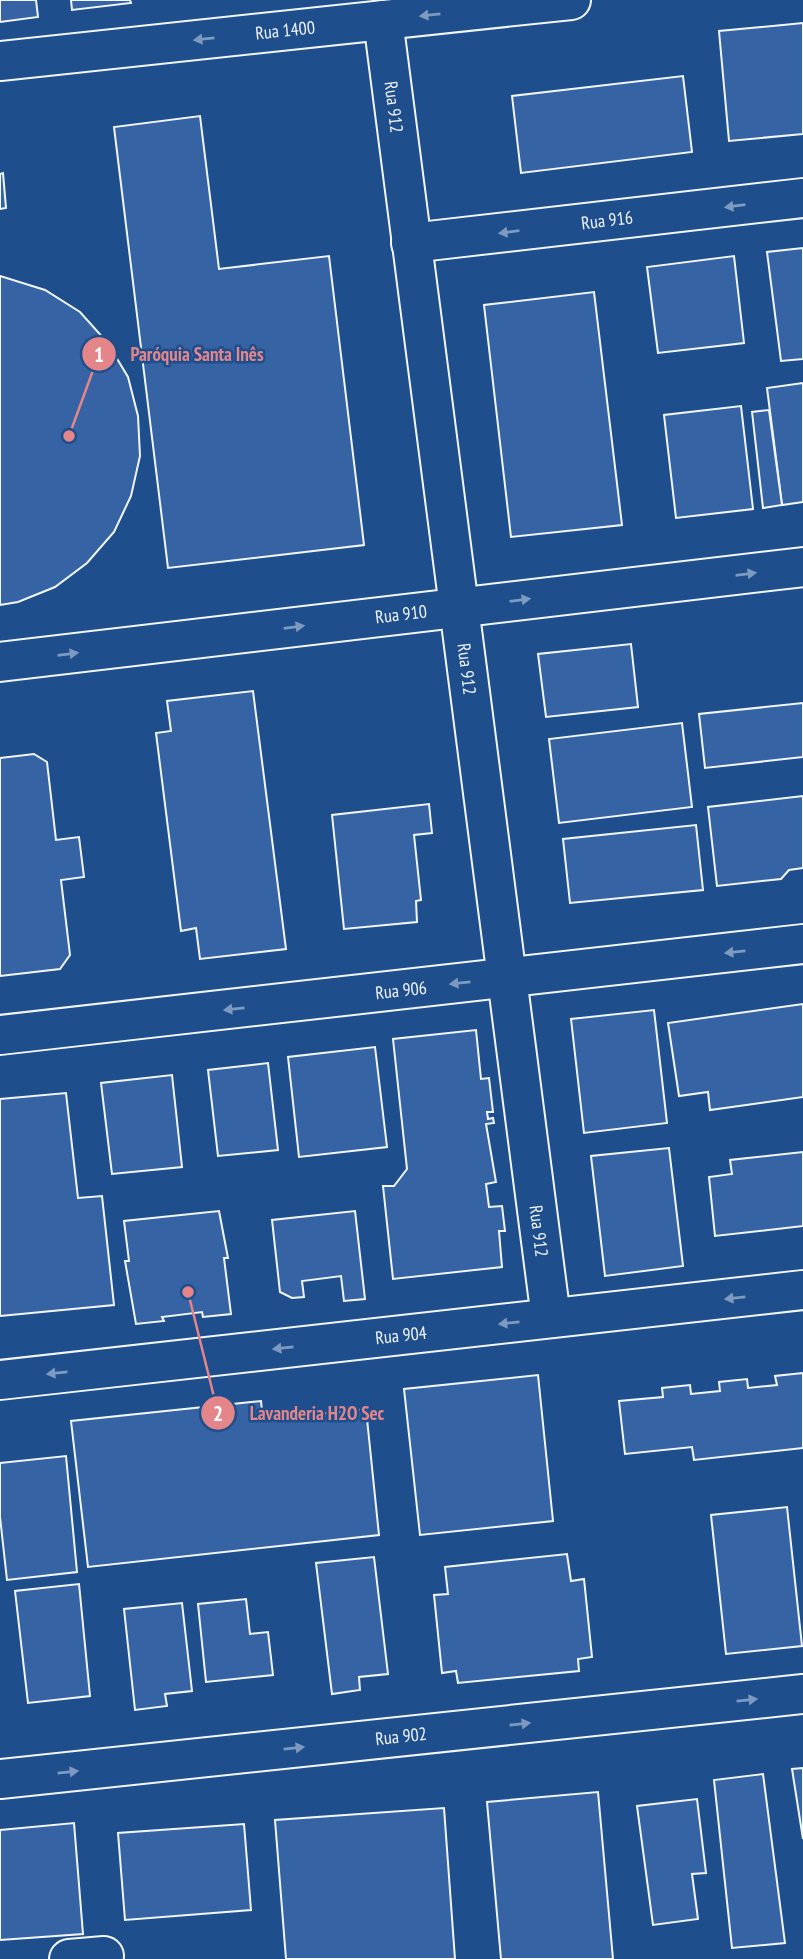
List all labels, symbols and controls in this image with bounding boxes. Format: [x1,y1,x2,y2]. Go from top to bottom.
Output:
one-way arrow [419,10,441,21]
street label: Rua 1400 [254,15,316,45]
one-way arrow [192,34,214,45]
street label: Rua 912 [379,80,409,134]
one-way arrow [724,200,746,211]
street label: Rua 916 [580,205,634,235]
one-way arrow [498,226,520,237]
callout: Paróquia Santa Inês [81,334,278,374]
text: 1 [94,341,104,368]
text: Paróquia Santa Inês [130,342,264,366]
one-way arrow [735,568,757,579]
one-way arrow [509,595,531,606]
street label: Rua 910 [374,599,428,629]
one-way arrow [283,622,305,633]
street label: Rua 912 [452,642,482,696]
one-way arrow [57,648,79,659]
one-way arrow [724,946,746,957]
street label: Rua 906 [374,976,428,1004]
one-way arrow [449,977,471,988]
one-way arrow [223,1003,245,1014]
street label: Rua 912 [524,1204,554,1258]
one-way arrow [724,1293,746,1304]
one-way arrow [498,1317,520,1328]
street label: Rua 904 [374,1321,428,1349]
one-way arrow [272,1343,294,1354]
one-way arrow [46,1368,68,1379]
callout: Lavanderia H2O Sec [200,1393,398,1433]
text: 2 [213,1400,223,1427]
text: Lavanderia H2O Sec [250,1401,385,1425]
one-way arrow [736,1694,758,1705]
one-way arrow [510,1718,532,1729]
street label: Rua 902 [374,1722,428,1750]
one-way arrow [283,1742,305,1753]
one-way arrow [57,1766,79,1777]

